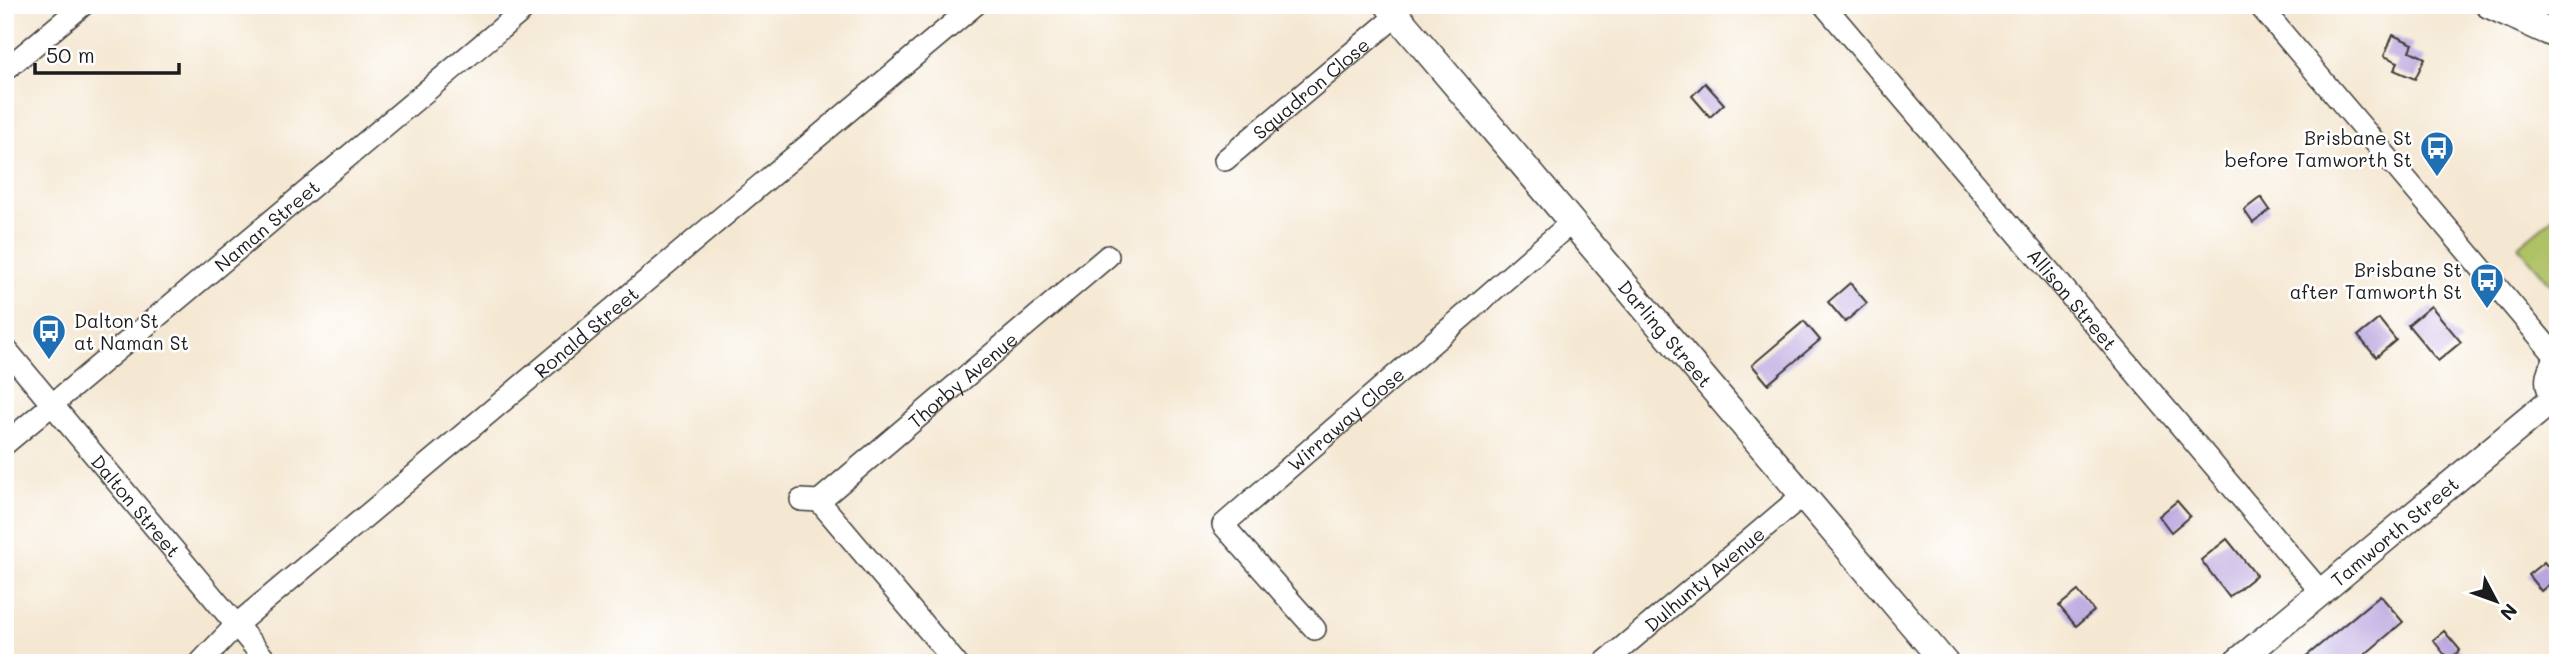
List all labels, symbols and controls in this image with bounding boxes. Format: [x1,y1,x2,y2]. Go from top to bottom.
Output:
street label: Squadron Close [1247,31,1374,144]
scale bar [35,32,178,76]
text: 50 m [46,41,95,68]
place label: Brisbane St before Tamworth St [2225,125,2412,172]
bus stop icon: Brisbane St before Tamworth St [2418,129,2456,178]
street label: Naman Street [209,174,324,276]
street label: Allison Street [2022,243,2123,355]
place label: Brisbane St after Tamworth St [2290,257,2462,304]
bus stop icon: Brisbane St after Tamworth St [2468,261,2506,310]
street label: Darling Street [1613,274,1718,392]
street label: Ronald Street [528,280,643,383]
place label: Dalton St at Naman St [74,308,189,355]
bus stop icon: Dalton St at Naman St [30,312,68,361]
street label: Thorby Avenue [902,326,1022,433]
street label: Wirraway Close [1282,361,1409,476]
street label: Dalton Street [86,449,187,562]
street label: Tamworth Street [2325,471,2463,592]
street label: Dulhunty Avenue [1639,520,1769,636]
north arrow [2462,566,2532,636]
text: N [2495,599,2523,626]

